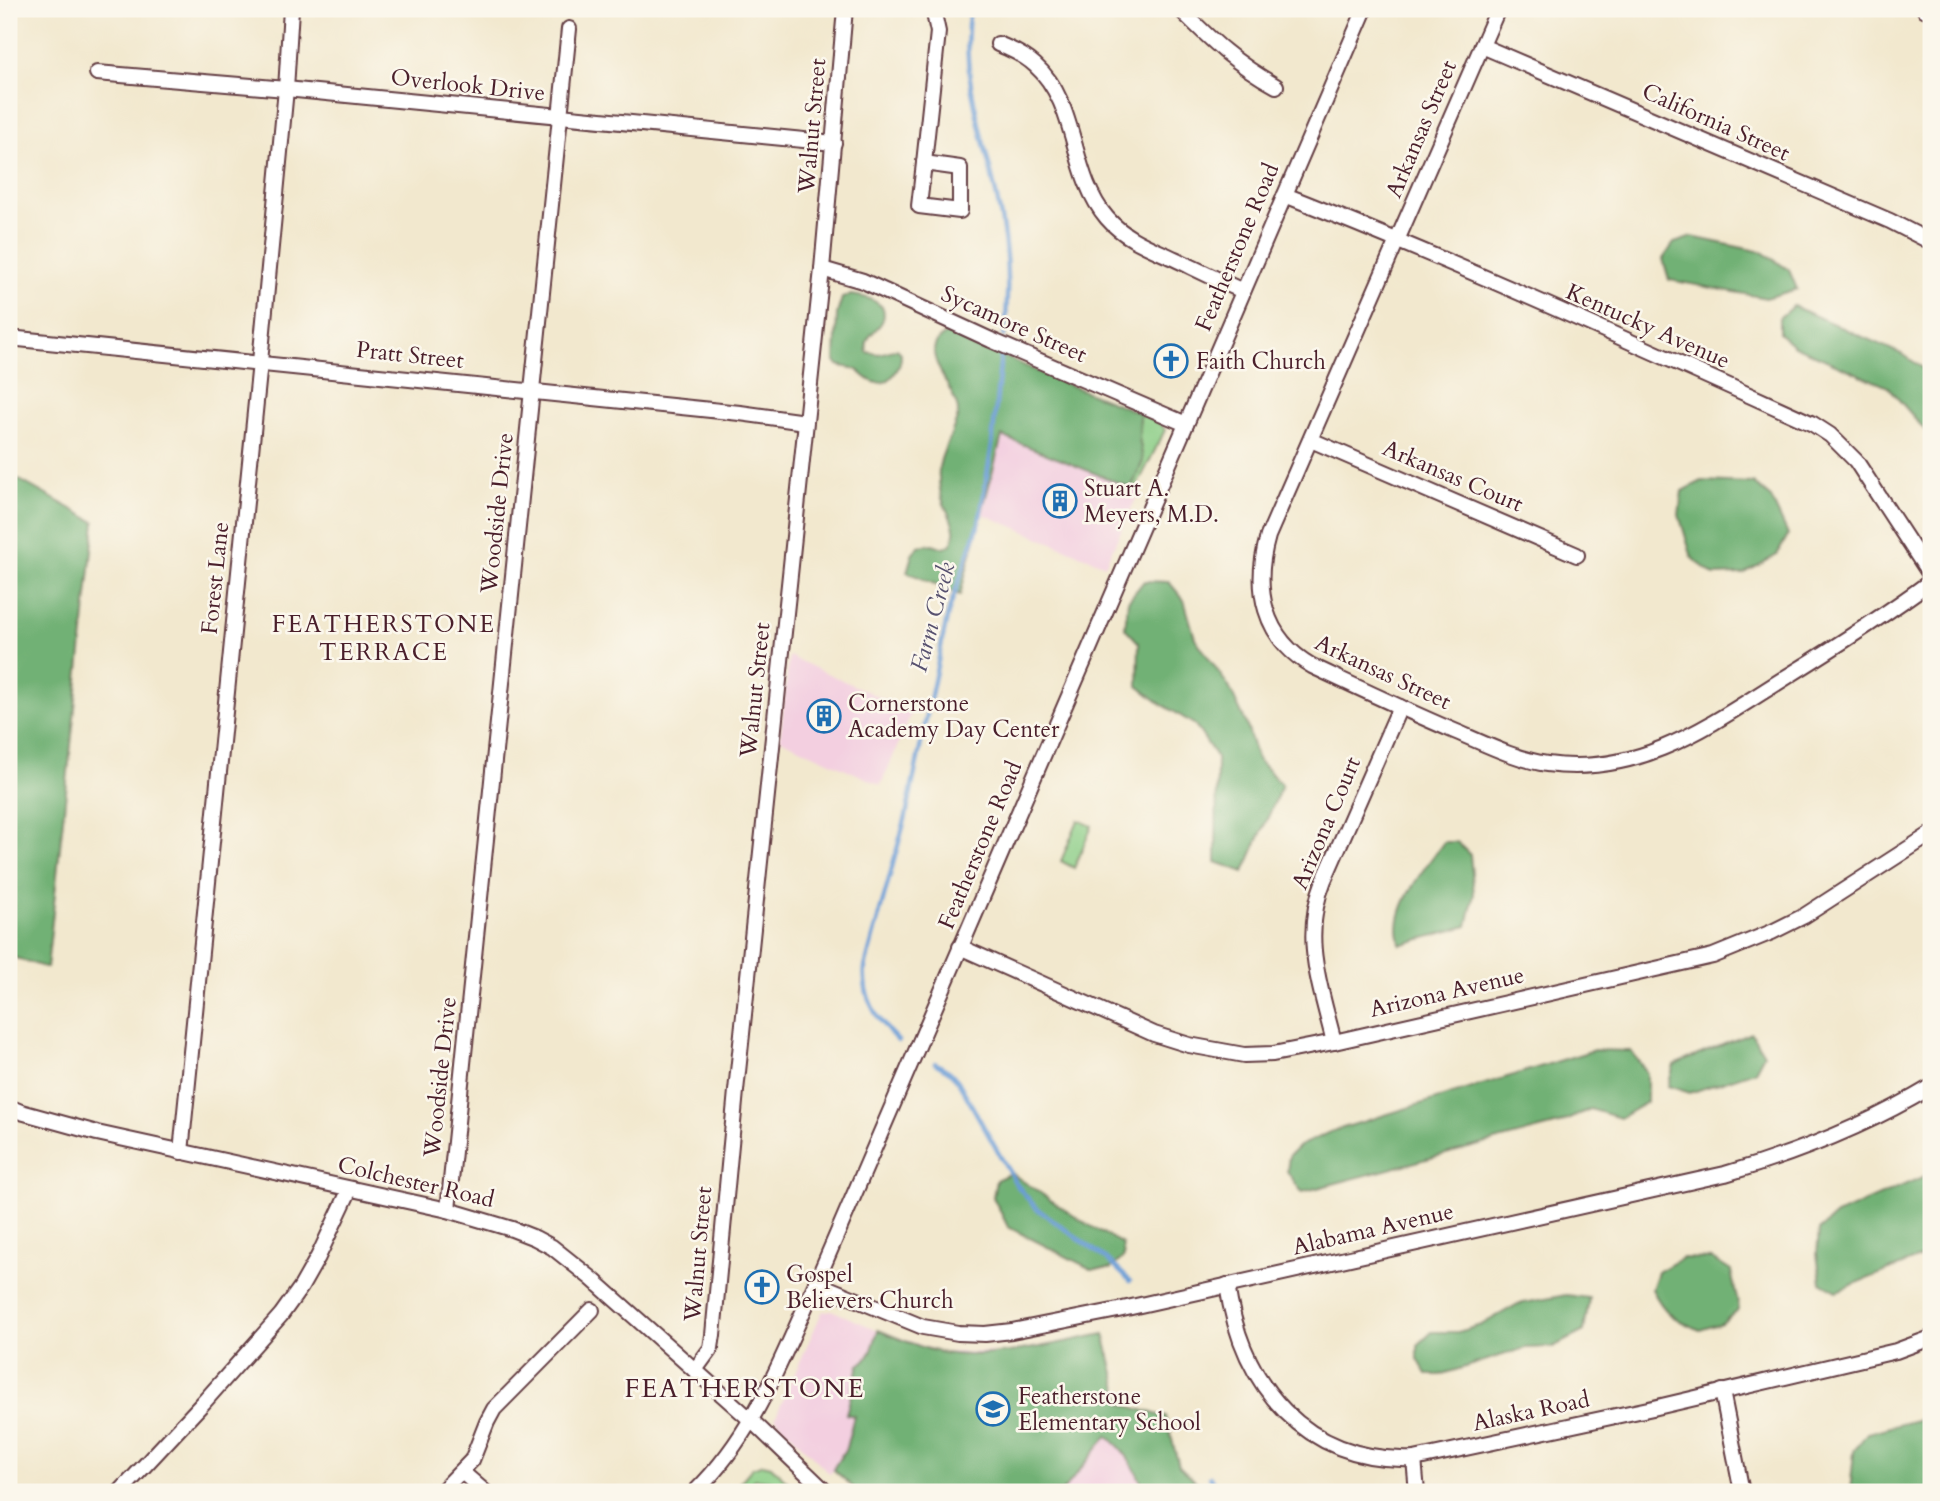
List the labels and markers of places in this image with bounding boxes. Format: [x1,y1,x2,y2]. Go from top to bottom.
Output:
church icon: Faith Church [1152,342,1190,380]
place label: Faith Church [1196,346,1326,377]
place label: Stuart A. Meyers, M.D. [1084,473,1219,530]
building icon: Stuart A. Meyers, M.D. [1041,482,1079,520]
place label: Cornerstone Academy Day Center [848,688,1060,745]
building icon: Cornerstone Academy Day Center [805,697,843,735]
place label: Gospel Believers Church [786,1259,954,1316]
church icon: Gospel Believers Church [743,1268,781,1306]
place label: Featherstone Elementary School [1018,1381,1201,1438]
school or university icon: Featherstone Elementary School [974,1390,1012,1428]

